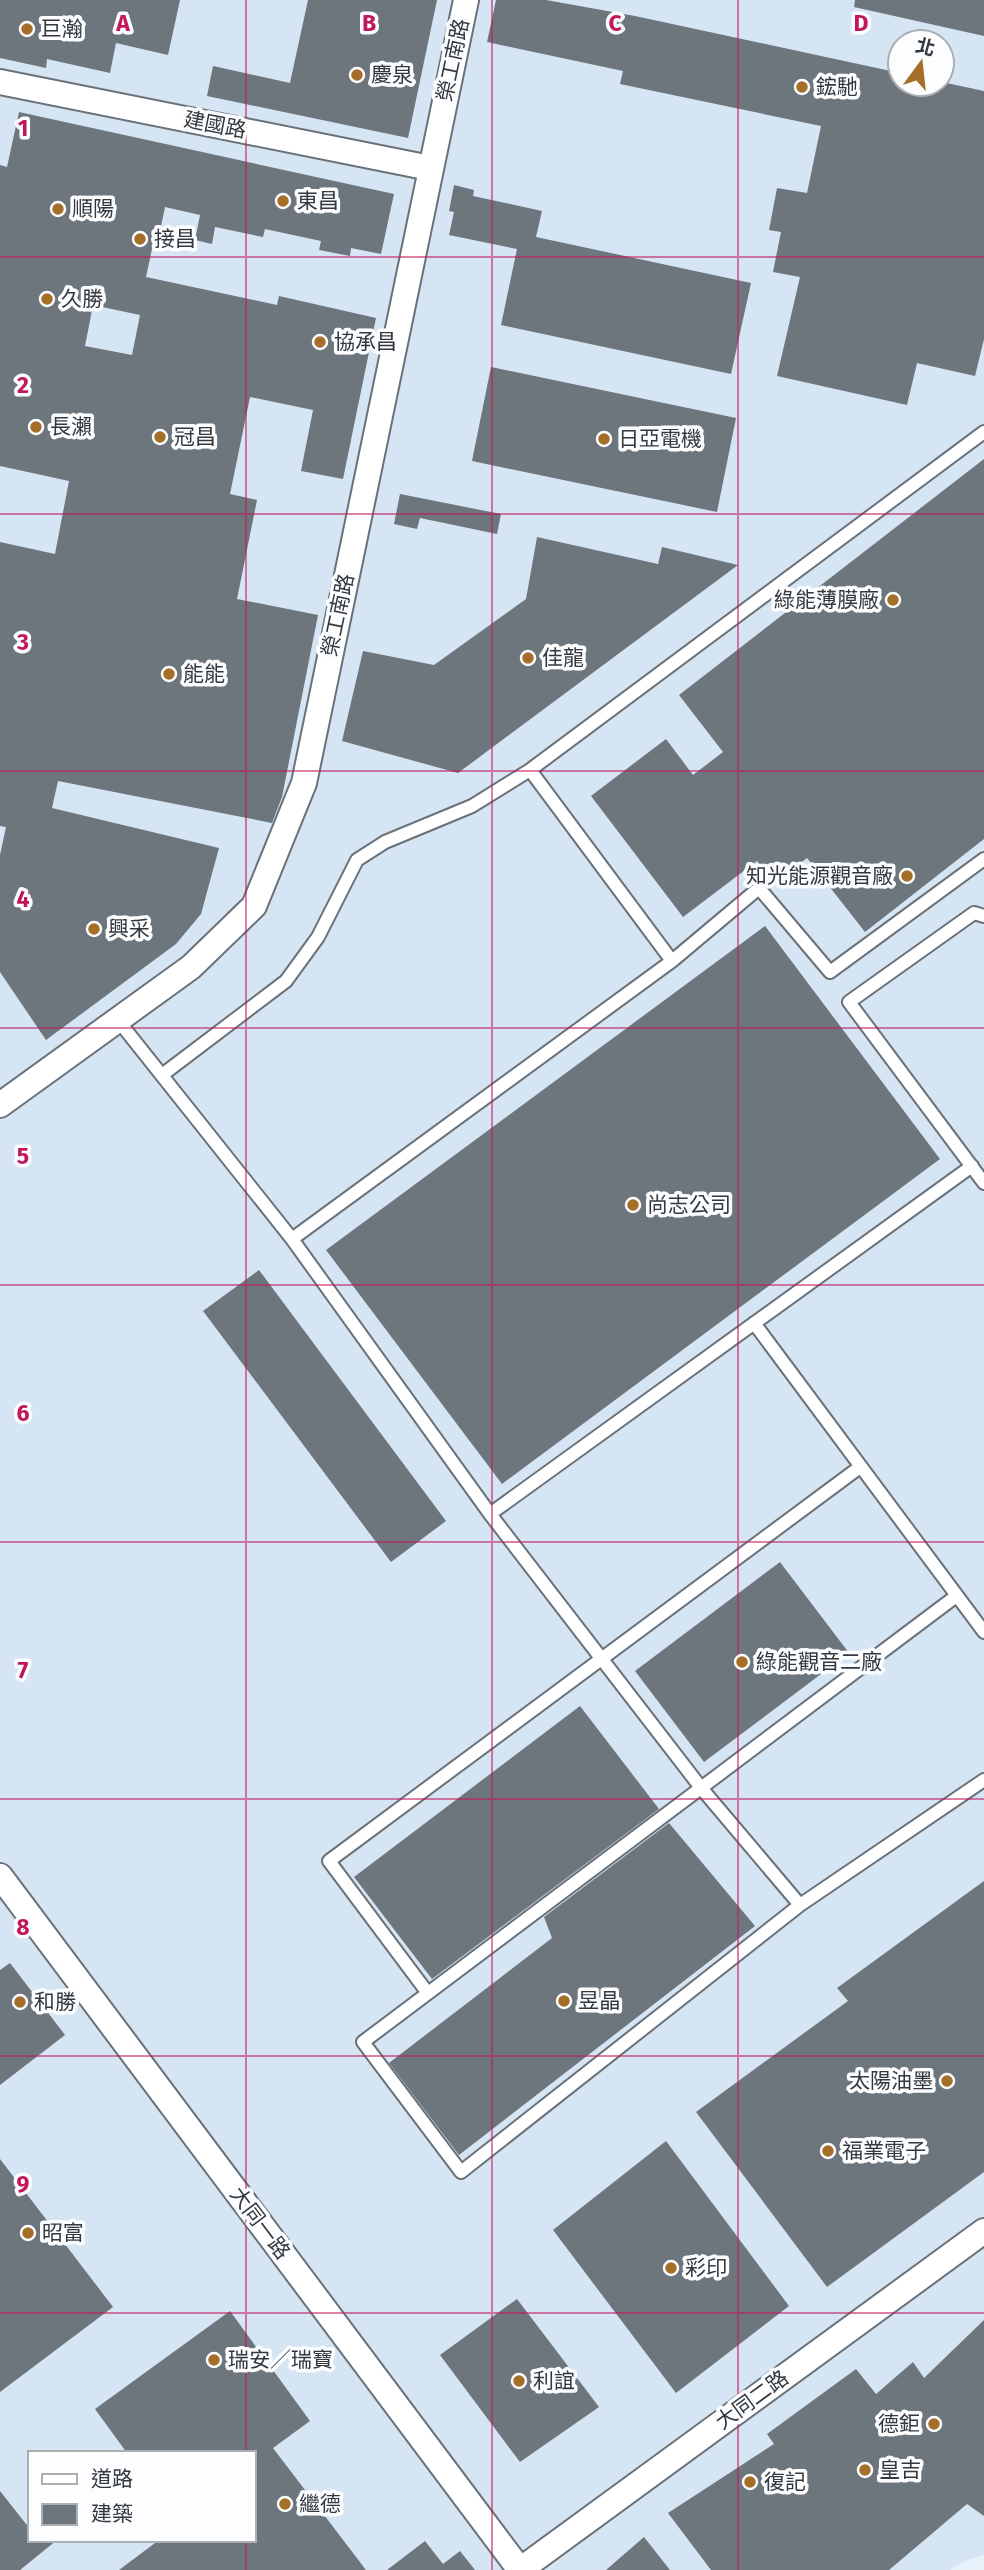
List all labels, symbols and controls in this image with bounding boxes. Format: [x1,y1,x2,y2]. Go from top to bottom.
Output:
text: A [115,9,130,37]
text: B [362,9,376,37]
text: C [608,9,622,37]
text: D [854,9,869,37]
place label: 巨瀚 [41,16,83,42]
street label: 榮工南路 [432,16,474,104]
marker: 巨瀚 [19,21,35,37]
north arrow [886,28,956,98]
text: 北 [913,33,937,61]
place label: 慶泉 [371,62,413,88]
marker: 慶泉 [349,67,365,83]
place label: 鋐馳 [816,74,858,100]
marker: 鋐馳 [794,79,810,95]
street label: 建國路 [182,106,248,144]
text: 1 [18,114,28,142]
place label: 東昌 [297,188,339,214]
marker: 東昌 [275,193,291,209]
place label: 順陽 [72,196,114,222]
marker: 順陽 [50,201,66,217]
place label: 接昌 [154,226,196,252]
marker: 接昌 [132,231,148,247]
place label: 久勝 [61,286,103,312]
marker: 久勝 [39,291,55,307]
place label: 協承昌 [334,329,397,355]
marker: 協承昌 [312,334,328,350]
text: 2 [17,371,29,399]
place label: 長瀨 [50,414,92,440]
marker: 長瀨 [28,419,44,435]
place label: 冠昌 [174,424,216,450]
place label: 日亞電機 [618,426,702,452]
marker: 冠昌 [152,429,168,445]
marker: 日亞電機 [596,431,612,447]
street label: 榮工南路 [317,571,359,659]
place label: 綠能薄膜廠 [774,587,879,613]
marker: 綠能薄膜廠 [885,592,901,608]
text: 3 [16,628,29,656]
place label: 佳龍 [542,645,584,671]
marker: 佳龍 [520,650,536,666]
place label: 能能 [183,661,225,687]
marker: 能能 [161,666,177,682]
place label: 知光能源觀音廠 [746,863,893,889]
marker: 知光能源觀音廠 [899,868,915,884]
text: 4 [17,885,30,913]
place label: 興采 [108,916,150,942]
marker: 興采 [86,921,102,937]
text: 5 [17,1142,29,1170]
place label: 尚志公司 [647,1192,731,1218]
marker: 尚志公司 [625,1197,641,1213]
text: 6 [17,1399,30,1427]
place label: 綠能觀音二廠 [756,1649,882,1675]
marker: 綠能觀音二廠 [734,1654,750,1670]
text: 7 [18,1656,29,1684]
text: 8 [16,1913,30,1941]
place label: 昱晶 [578,1988,620,2014]
place label: 和勝 [34,1989,76,2015]
marker: 昱晶 [556,1993,572,2009]
marker: 和勝 [12,1994,28,2010]
place label: 太陽油墨 [849,2068,933,2094]
marker: 太陽油墨 [939,2073,955,2089]
place label: 福業電子 [842,2138,926,2164]
marker: 福業電子 [820,2143,836,2159]
text: 9 [17,2170,30,2198]
street label: 大同一路 [224,2182,296,2264]
place label: 昭富 [42,2220,84,2246]
marker: 昭富 [20,2225,36,2241]
place label: 彩印 [685,2255,727,2281]
marker: 彩印 [663,2260,679,2276]
place label: 瑞安／瑞寶 [228,2347,333,2373]
marker: 瑞安／瑞寶 [206,2352,222,2368]
street label: 大同二路 [710,2365,794,2435]
place label: 利誼 [533,2368,575,2394]
marker: 利誼 [511,2373,527,2389]
place label: 德鉅 [878,2411,920,2437]
marker: 德鉅 [926,2416,942,2432]
legend [28,2451,256,2542]
place label: 皇吉 [879,2457,921,2483]
marker: 皇吉 [857,2462,873,2478]
text: 道路 [91,2466,133,2492]
place label: 復記 [764,2469,806,2495]
marker: 復記 [742,2474,758,2490]
place label: 繼德 [299,2491,341,2517]
marker: 繼德 [277,2496,293,2512]
text: 建築 [91,2501,133,2527]

